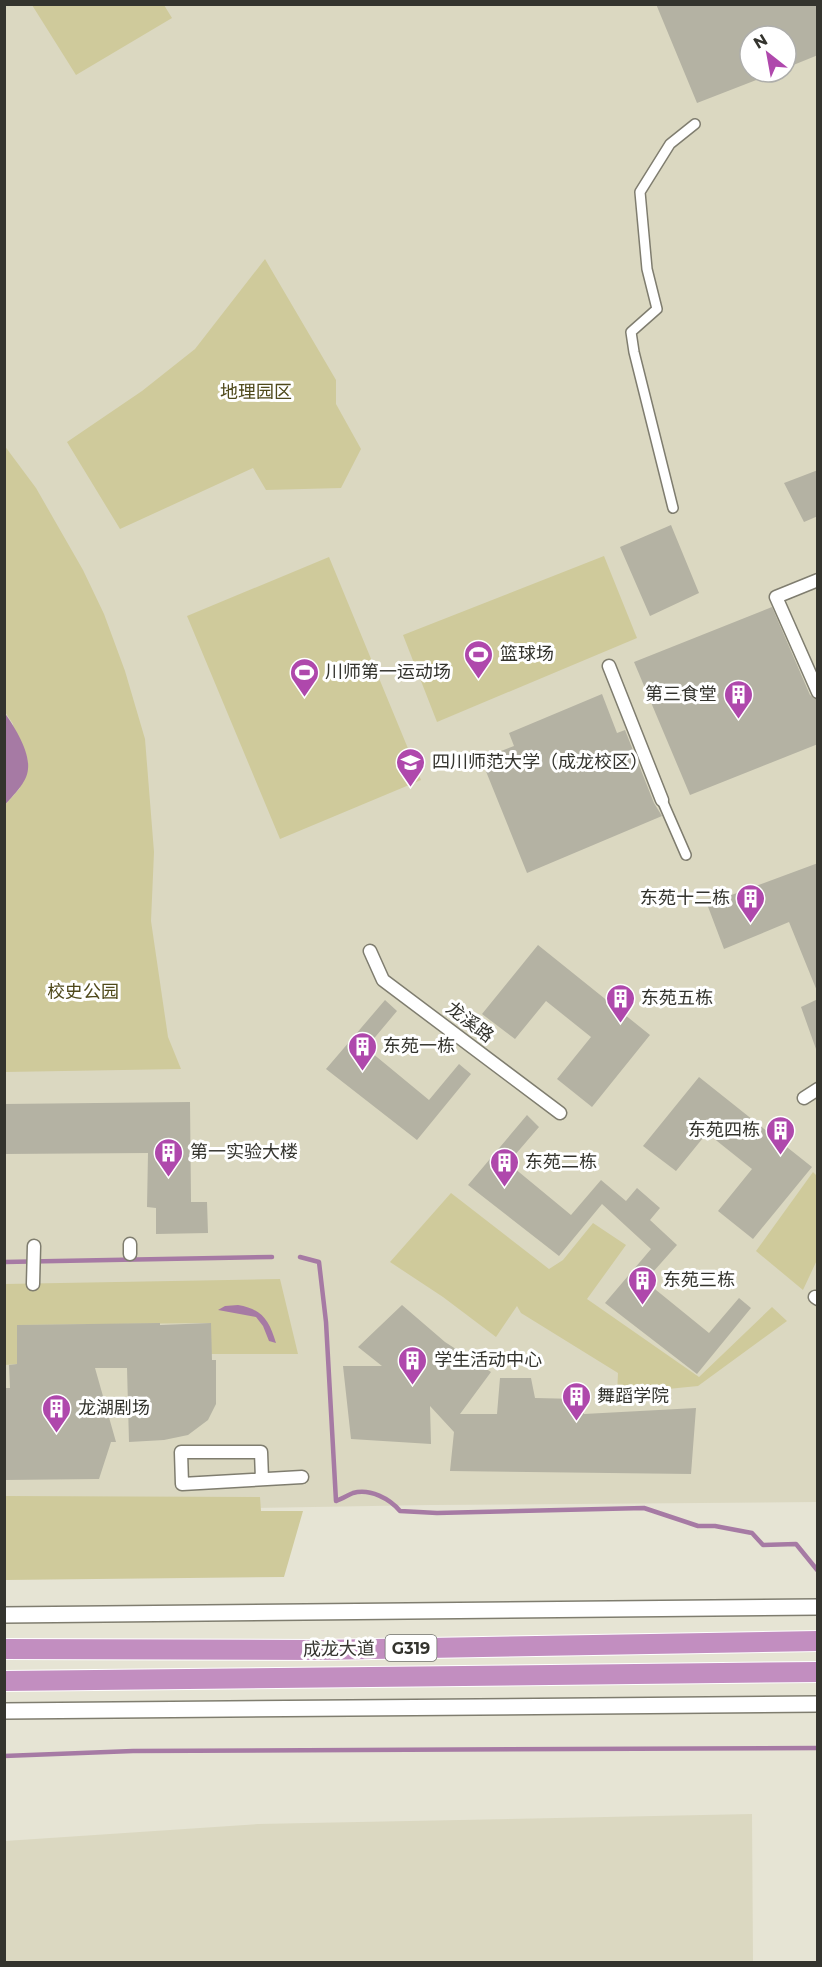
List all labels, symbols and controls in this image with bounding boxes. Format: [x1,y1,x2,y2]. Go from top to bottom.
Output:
north arrow [738,24,798,84]
text: N [750,30,771,53]
park label: 地理园区 [220,381,292,403]
sports icon: 篮球场 [463,638,495,680]
place label: 篮球场 [500,643,554,665]
sports icon: 川师第一运动场 [288,656,320,698]
place label: 川师第一运动场 [325,661,451,683]
building icon: 第三食堂 [722,678,754,720]
place label: 第三食堂 [645,683,717,705]
school or university icon: 四川师范大学（成龙校区） [395,746,427,788]
place label: 四川师范大学（成龙校区） [432,751,648,773]
building icon: 东苑十二栋 [735,882,767,924]
place label: 东苑十二栋 [640,887,730,909]
park label: 校史公园 [47,981,119,1003]
building icon: 东苑五栋 [604,982,636,1024]
place label: 东苑五栋 [641,987,713,1009]
street label: 龙溪路 [442,997,498,1047]
building icon: 东苑一栋 [346,1030,378,1072]
place label: 东苑一栋 [383,1035,455,1057]
building icon: 东苑四栋 [765,1114,797,1156]
place label: 东苑四栋 [688,1119,760,1141]
building icon: 第一实验大楼 [153,1136,185,1178]
place label: 第一实验大楼 [190,1141,298,1163]
building icon: 东苑二栋 [488,1146,520,1188]
place label: 东苑二栋 [525,1151,597,1173]
building icon: 东苑三栋 [626,1264,658,1306]
place label: 东苑三栋 [663,1269,735,1291]
building icon: 学生活动中心 [397,1344,429,1386]
place label: 学生活动中心 [434,1349,542,1371]
building icon: 舞蹈学院 [560,1380,592,1422]
place label: 舞蹈学院 [597,1385,669,1407]
building icon: 龙湖剧场 [41,1392,73,1434]
place label: 龙湖剧场 [78,1397,150,1419]
road number: G319 [386,1635,436,1661]
street label: 成龙大道 [303,1637,375,1661]

